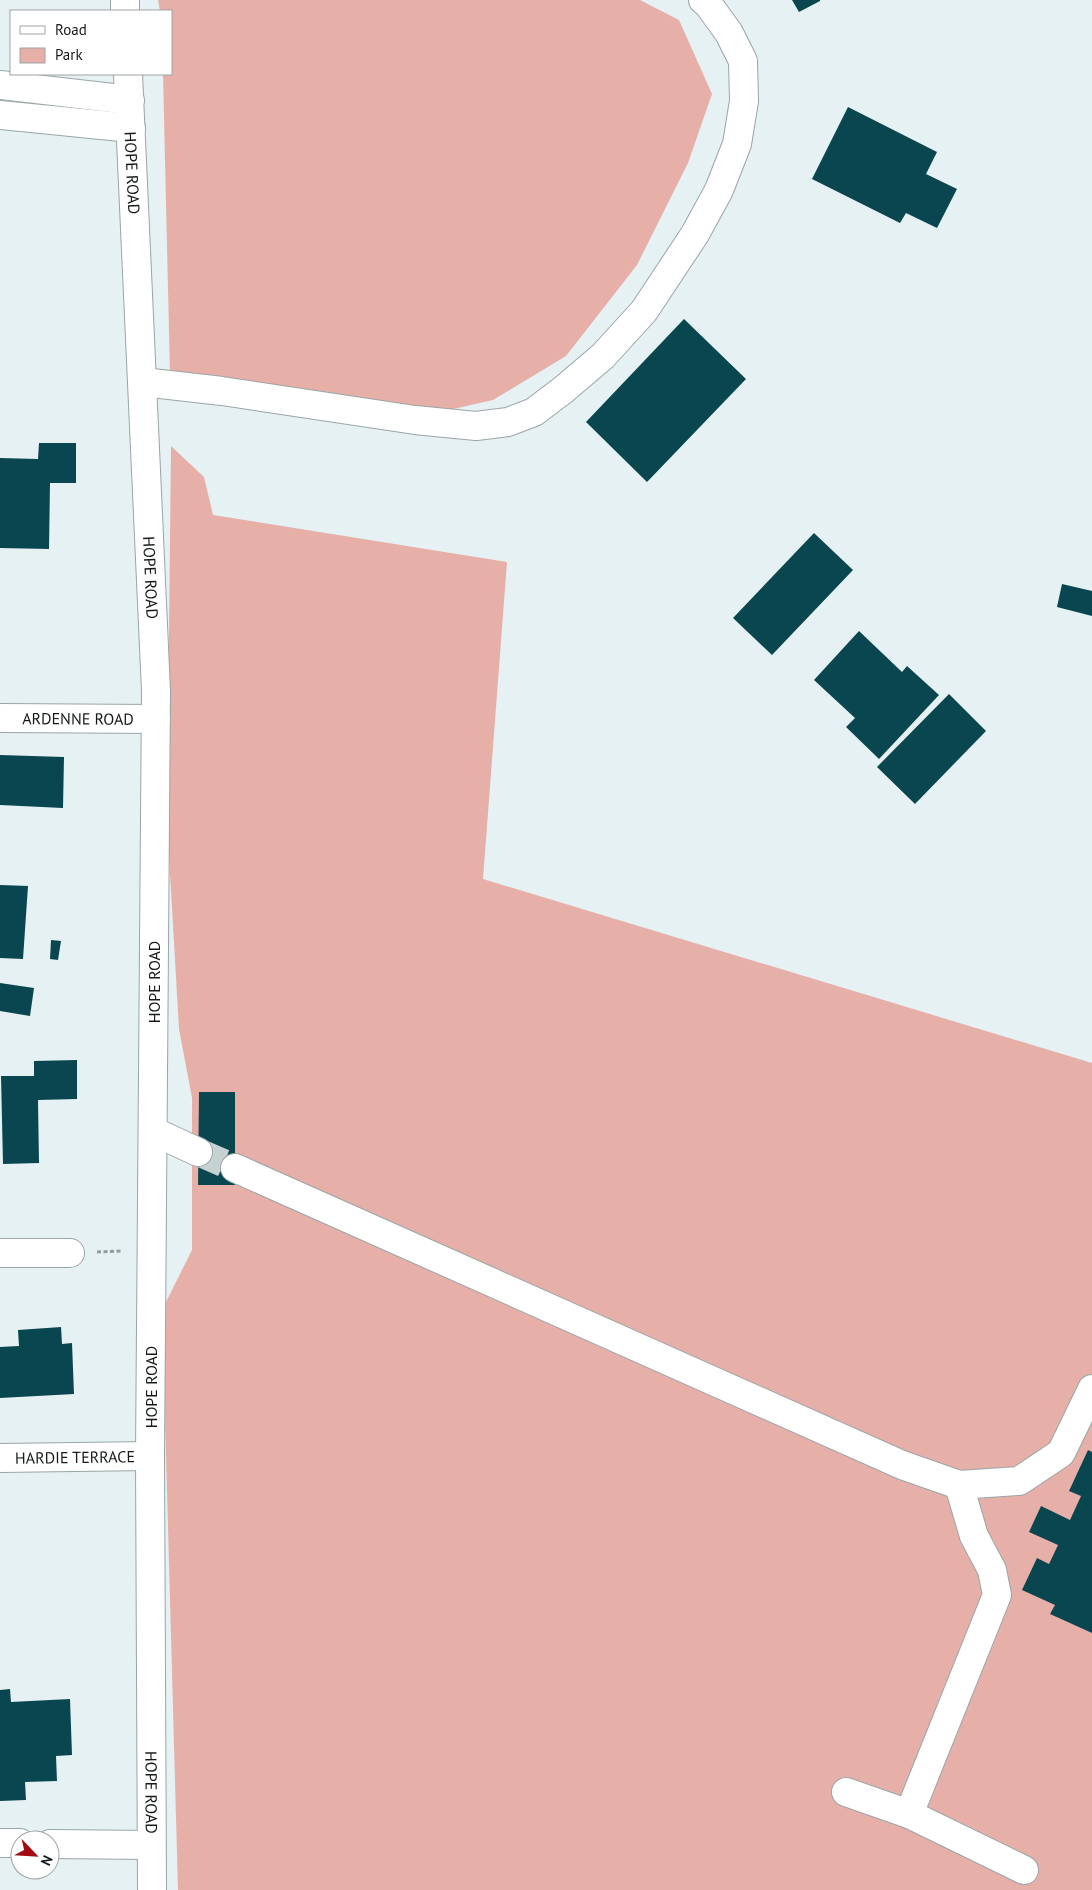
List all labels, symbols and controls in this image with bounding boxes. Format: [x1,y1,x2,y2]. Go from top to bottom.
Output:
legend [10,10,172,75]
text: Road [55,20,87,39]
text: Park [55,45,83,64]
street label: HOPE ROAD [121,131,144,215]
street label: HOPE ROAD [139,536,163,619]
street label: ARDENNE ROAD [22,708,134,729]
street label: HOPE ROAD [144,941,164,1023]
street label: HOPE ROAD [141,1346,161,1428]
street label: HARDIE TERRACE [15,1446,135,1468]
street label: HOPE ROAD [141,1751,162,1834]
north arrow [10,1830,60,1880]
text: N [37,1853,57,1868]

